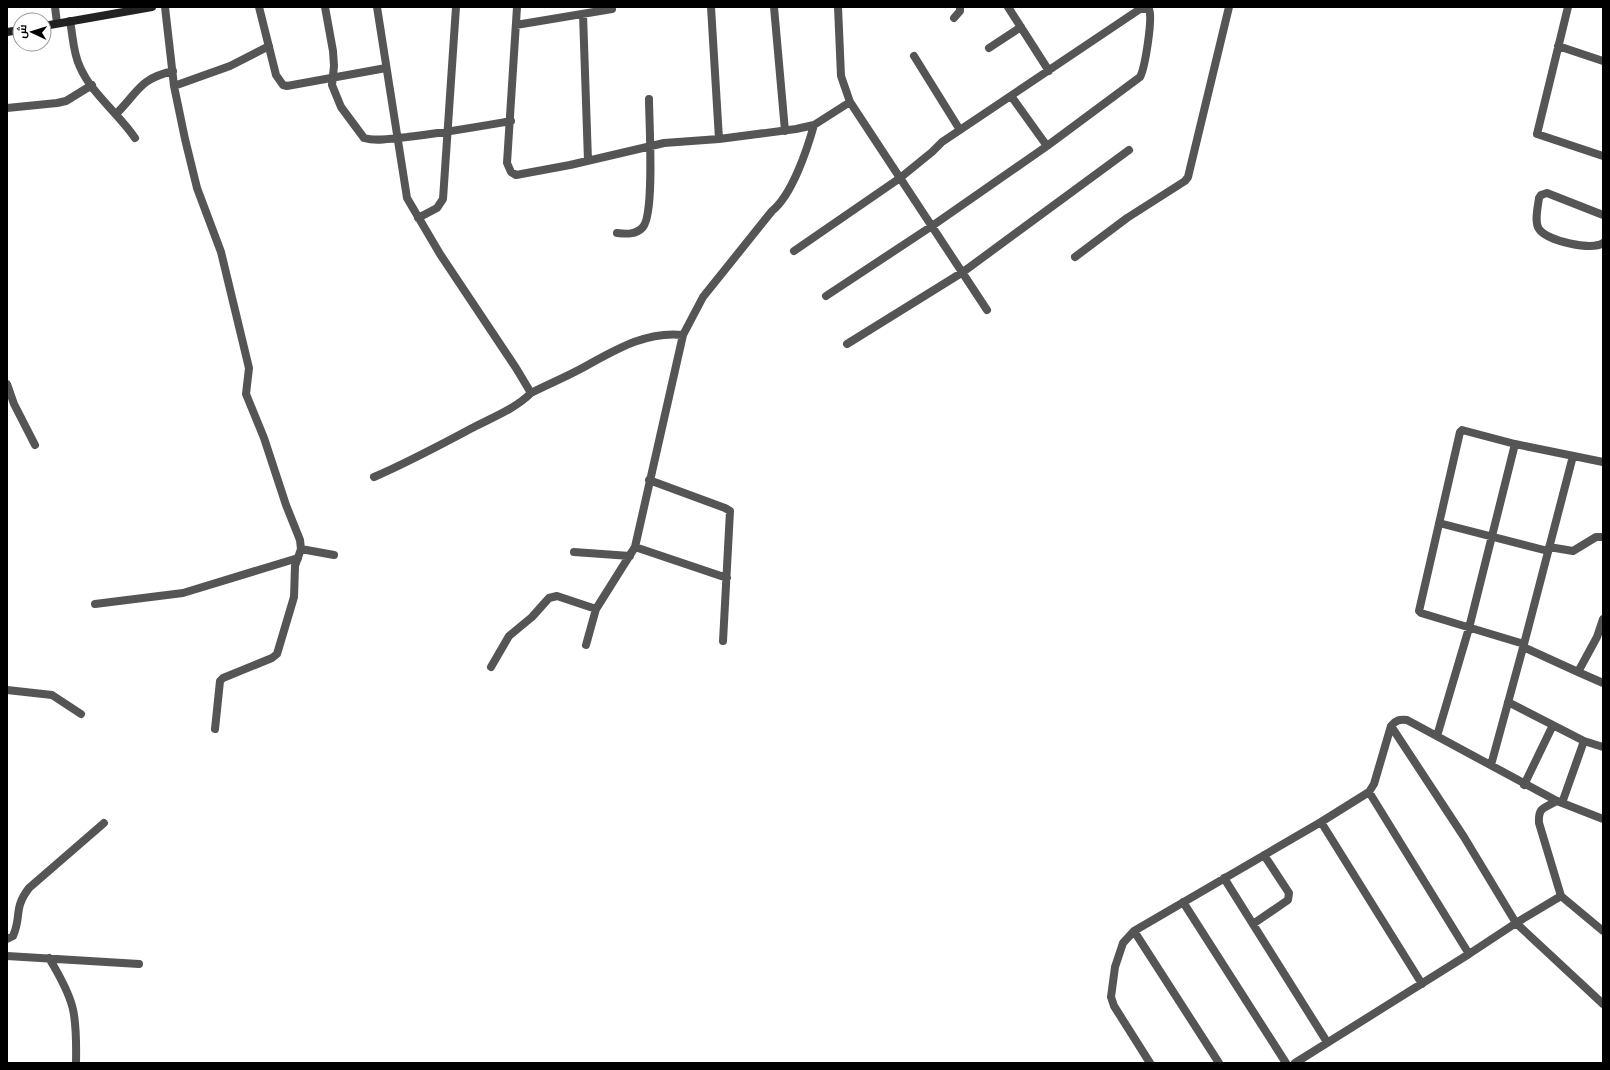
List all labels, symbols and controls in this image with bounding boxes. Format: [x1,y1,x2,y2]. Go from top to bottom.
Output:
north arrow [12,12,52,52]
text: ش [15,24,30,39]

